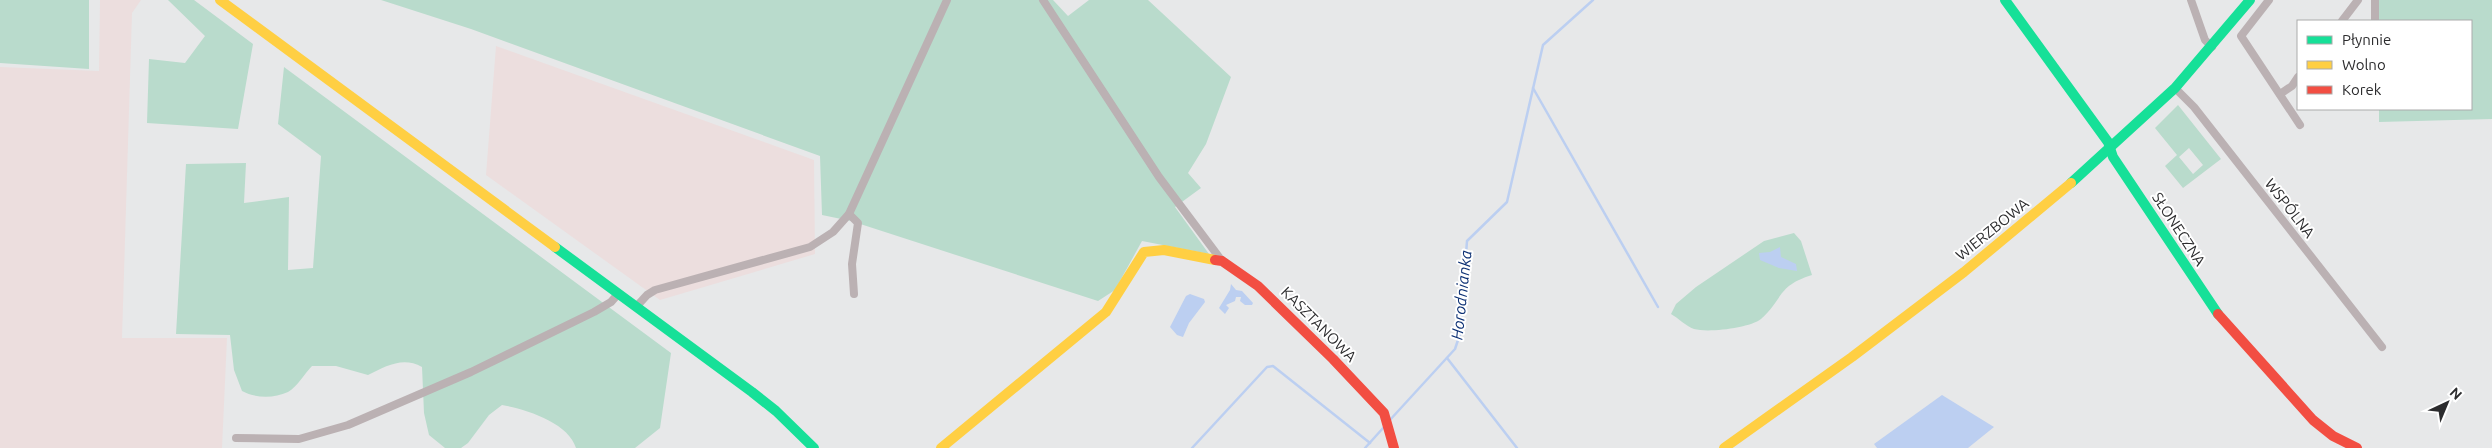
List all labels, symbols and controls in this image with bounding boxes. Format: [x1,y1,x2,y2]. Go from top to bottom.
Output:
legend [2297,20,2472,110]
text: Płynnie [2342,31,2391,48]
text: Wolno [2342,56,2386,73]
text: Korek [2342,81,2382,98]
street label: WSPÓLNA [2262,175,2319,241]
street label: SŁONECZNA [2149,189,2209,269]
street label: WIERZBOWA [1952,194,2032,264]
water label: Horodnianka [1447,249,1475,341]
street label: KASZTANOWA [1278,283,1360,365]
north arrow [2422,378,2472,428]
text: N [2447,384,2465,403]

